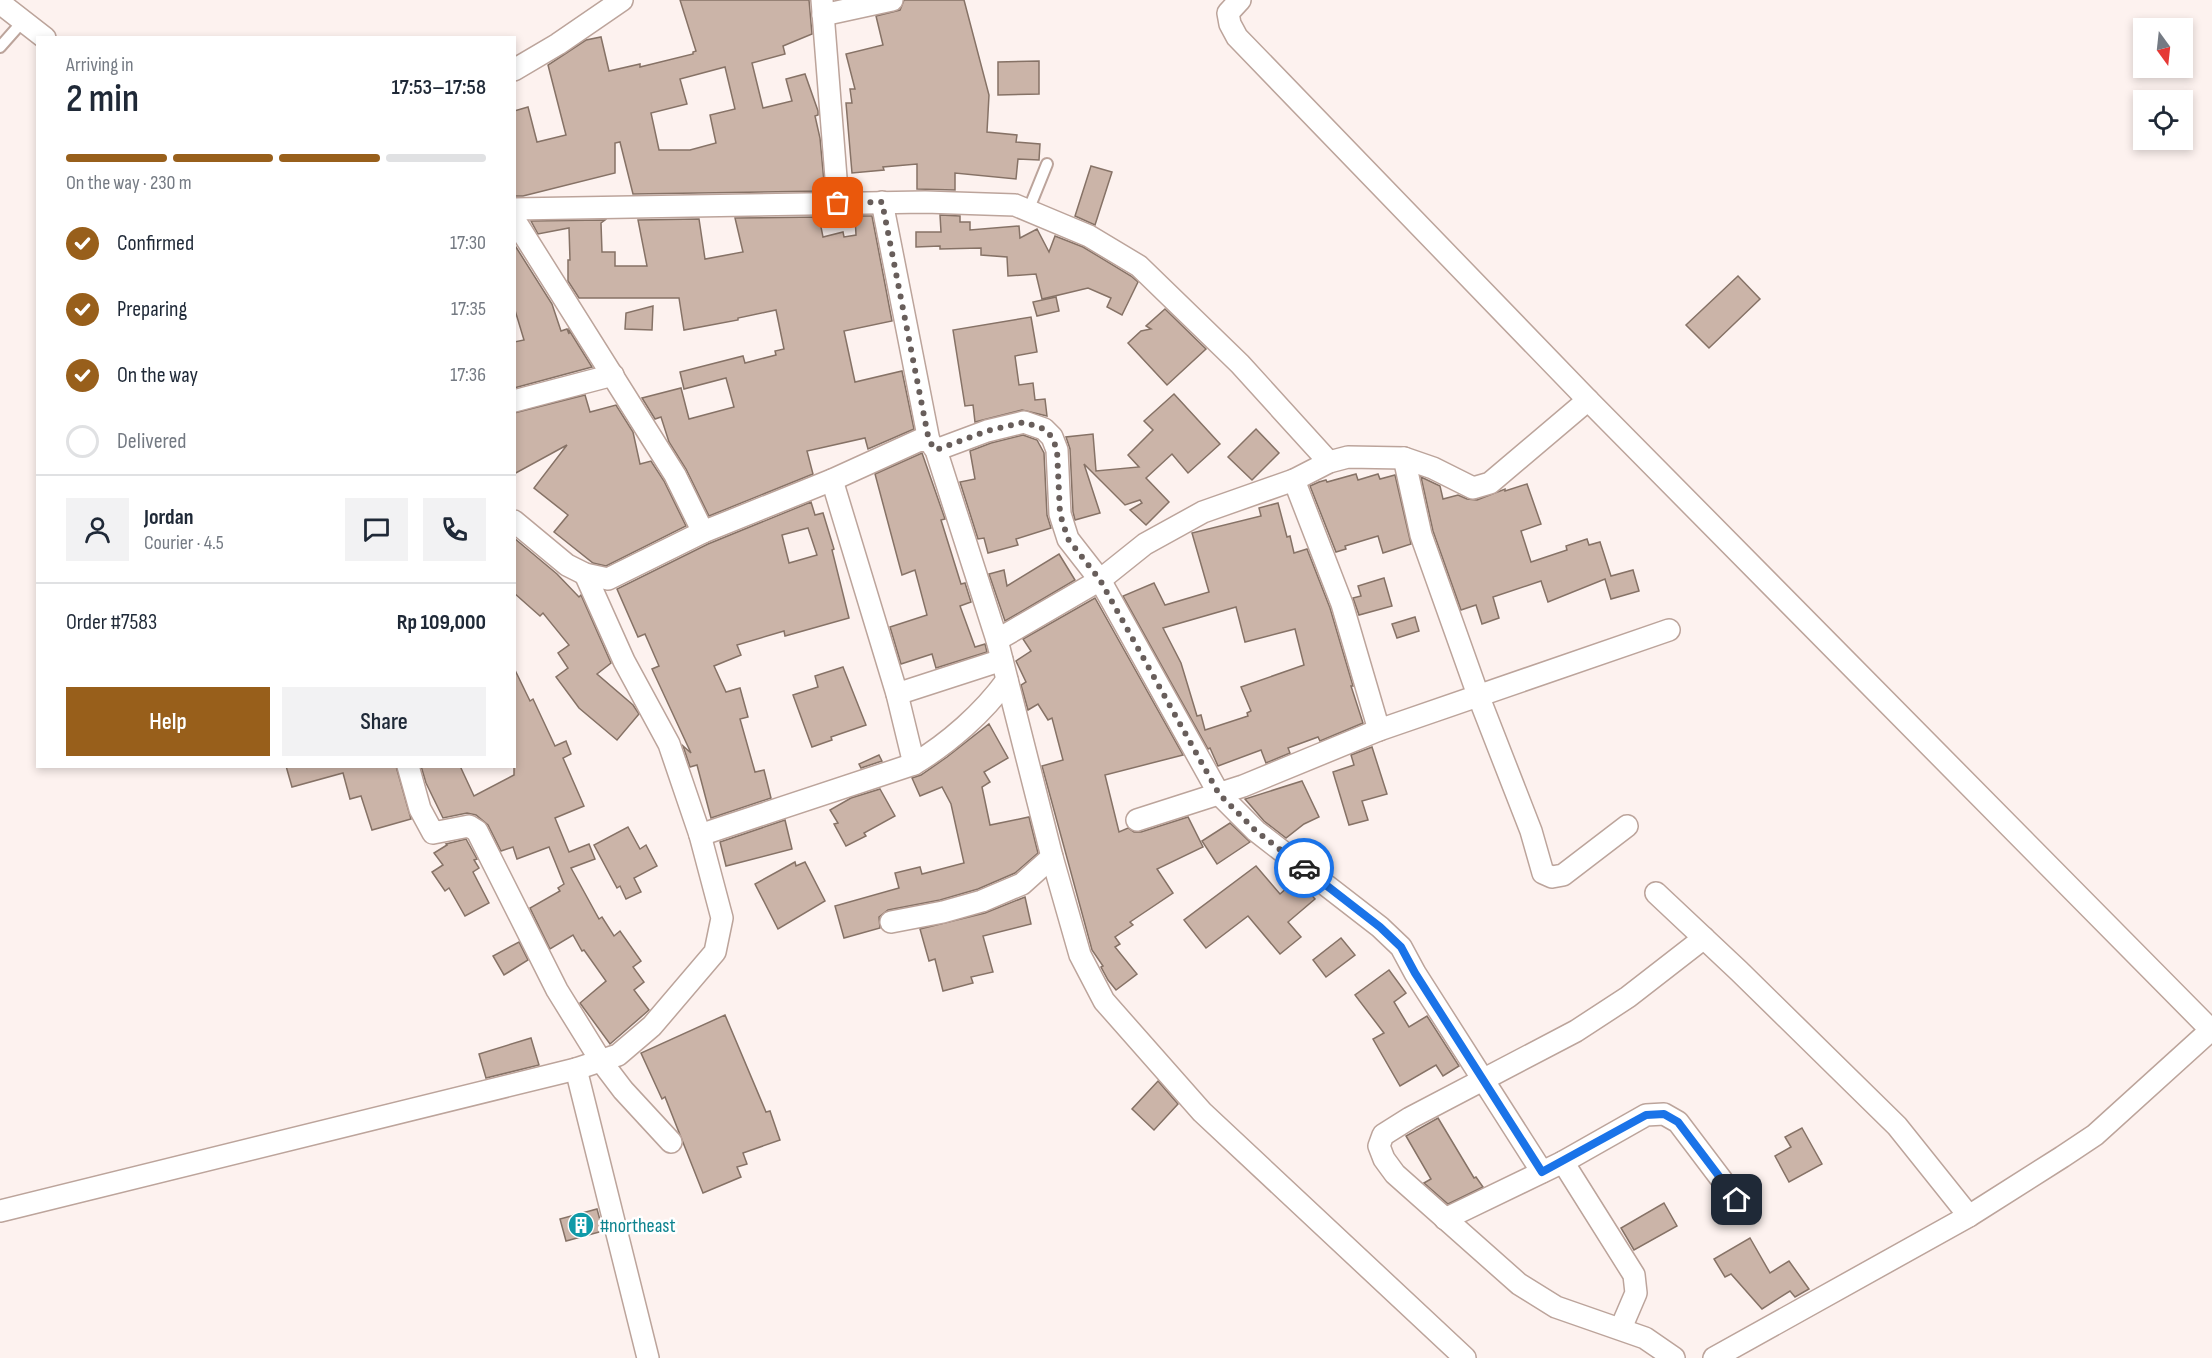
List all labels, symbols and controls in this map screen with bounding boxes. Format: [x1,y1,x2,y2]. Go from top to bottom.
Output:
north arrow [2133,18,2193,78]
map controls [2133,18,2193,150]
text: Arriving in [66,53,134,77]
text: 17:53–17:58 [391,74,486,101]
text: 2 min [66,76,139,123]
button: locate [2133,90,2193,150]
text: On the way · 230 m [66,171,192,195]
pin [812,177,863,228]
icon: bag [821,186,854,219]
icon: check [66,227,99,260]
text: Confirmed [117,230,194,257]
text: 17:30 [450,231,486,255]
icon: check [66,293,99,326]
text: Preparing [117,296,187,323]
text: 17:35 [451,297,486,321]
icon: check [66,359,99,392]
text: On the way [117,362,198,389]
text: 17:36 [450,363,486,387]
text: Delivered [117,428,186,455]
button: person [66,498,129,561]
button: chat [345,498,408,561]
button: phone [423,498,486,561]
text: Jordan [144,504,193,531]
text: Courier · 4.5 [144,531,224,555]
text: Order #7583 [66,609,157,636]
text: Rp 109,000 [397,609,486,636]
button: Help [66,687,270,756]
button: Share [282,687,486,756]
courier [1274,838,1334,898]
icon: car [1288,852,1321,885]
pin [1711,1174,1762,1225]
icon: home [1720,1183,1753,1216]
building icon: #northeast [566,1210,596,1240]
place label: #northeast [600,1214,676,1238]

